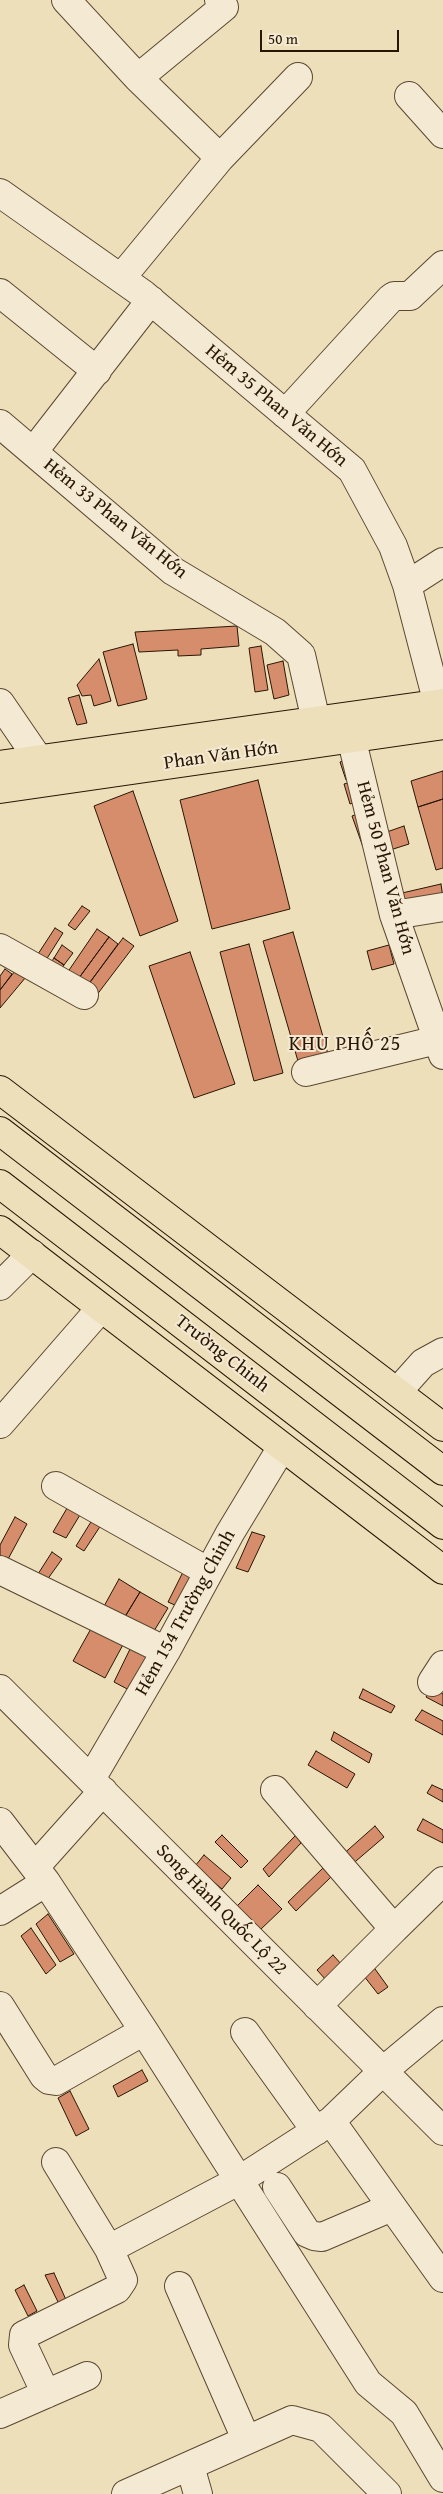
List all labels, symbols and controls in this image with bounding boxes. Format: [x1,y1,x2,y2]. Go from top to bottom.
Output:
scale bar [263,20,402,52]
text: 50 m [268,28,298,49]
street label: Hẻm 35 Phan Văn Hớn [200,340,352,472]
street label: Hẻm 33 Phan Văn Hớn [38,454,192,584]
street label: Phan Văn Hớn [163,737,279,775]
street label: Hẻm 50 Phan Văn Hớn [351,779,419,957]
district label: KHU PHỐ 25 [287,1033,403,1057]
street label: Trường Chinh [170,1310,274,1398]
street label: Hẻm 154 Trường Chinh [131,1526,241,1700]
street label: Song Hành Quốc Lộ 22 [151,1840,291,1980]

